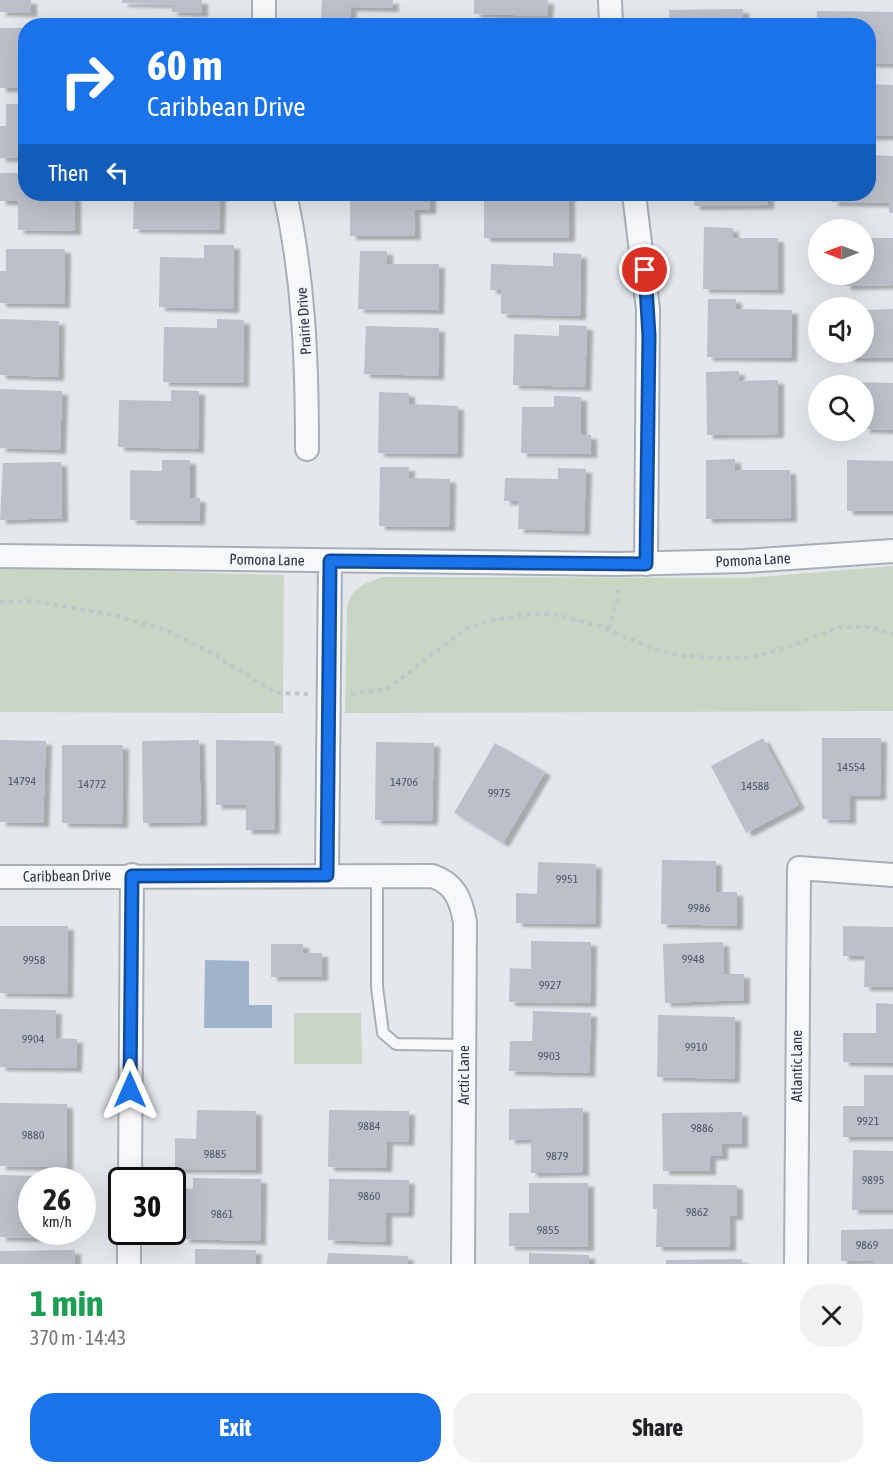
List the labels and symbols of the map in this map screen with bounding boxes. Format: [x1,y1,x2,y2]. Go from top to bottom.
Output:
north arrow [808,219,874,285]
pin [619,244,670,295]
street label: Prairie Drive [293,286,314,355]
street label: Pomona Lane [715,549,791,570]
street label: Pomona Lane [229,550,305,569]
house number: 14554 [837,760,865,774]
house number: 14794 [8,774,36,788]
house number: 14706 [390,775,418,789]
house number: 14772 [78,777,106,791]
house number: 14588 [741,779,769,793]
house number: 9975 [488,786,510,800]
street label: Caribbean Drive [23,866,111,885]
house number: 9951 [556,872,579,886]
house number: 9986 [688,901,711,915]
house number: 9948 [682,952,705,966]
house number: 9958 [23,953,46,967]
house number: 9927 [539,978,562,992]
street label: Atlantic Lane [788,1030,805,1102]
house number: 9904 [22,1032,45,1046]
house number: 9910 [685,1040,708,1054]
street label: Arctic Lane [455,1045,472,1105]
house number: 9903 [538,1049,560,1063]
position arrow [98,1058,162,1122]
house number: 9921 [857,1114,880,1128]
house number: 9884 [358,1119,381,1133]
house number: 9886 [691,1121,714,1135]
house number: 9880 [22,1128,45,1142]
house number: 9885 [204,1147,226,1161]
house number: 9879 [546,1149,569,1163]
speed limit sign: 30 [108,1167,186,1245]
house number: 9895 [862,1173,884,1187]
house number: 9860 [358,1189,381,1203]
house number: 9862 [686,1205,708,1219]
house number: 9861 [211,1207,234,1221]
house number: 9855 [537,1223,559,1237]
house number: 9869 [856,1238,879,1252]

